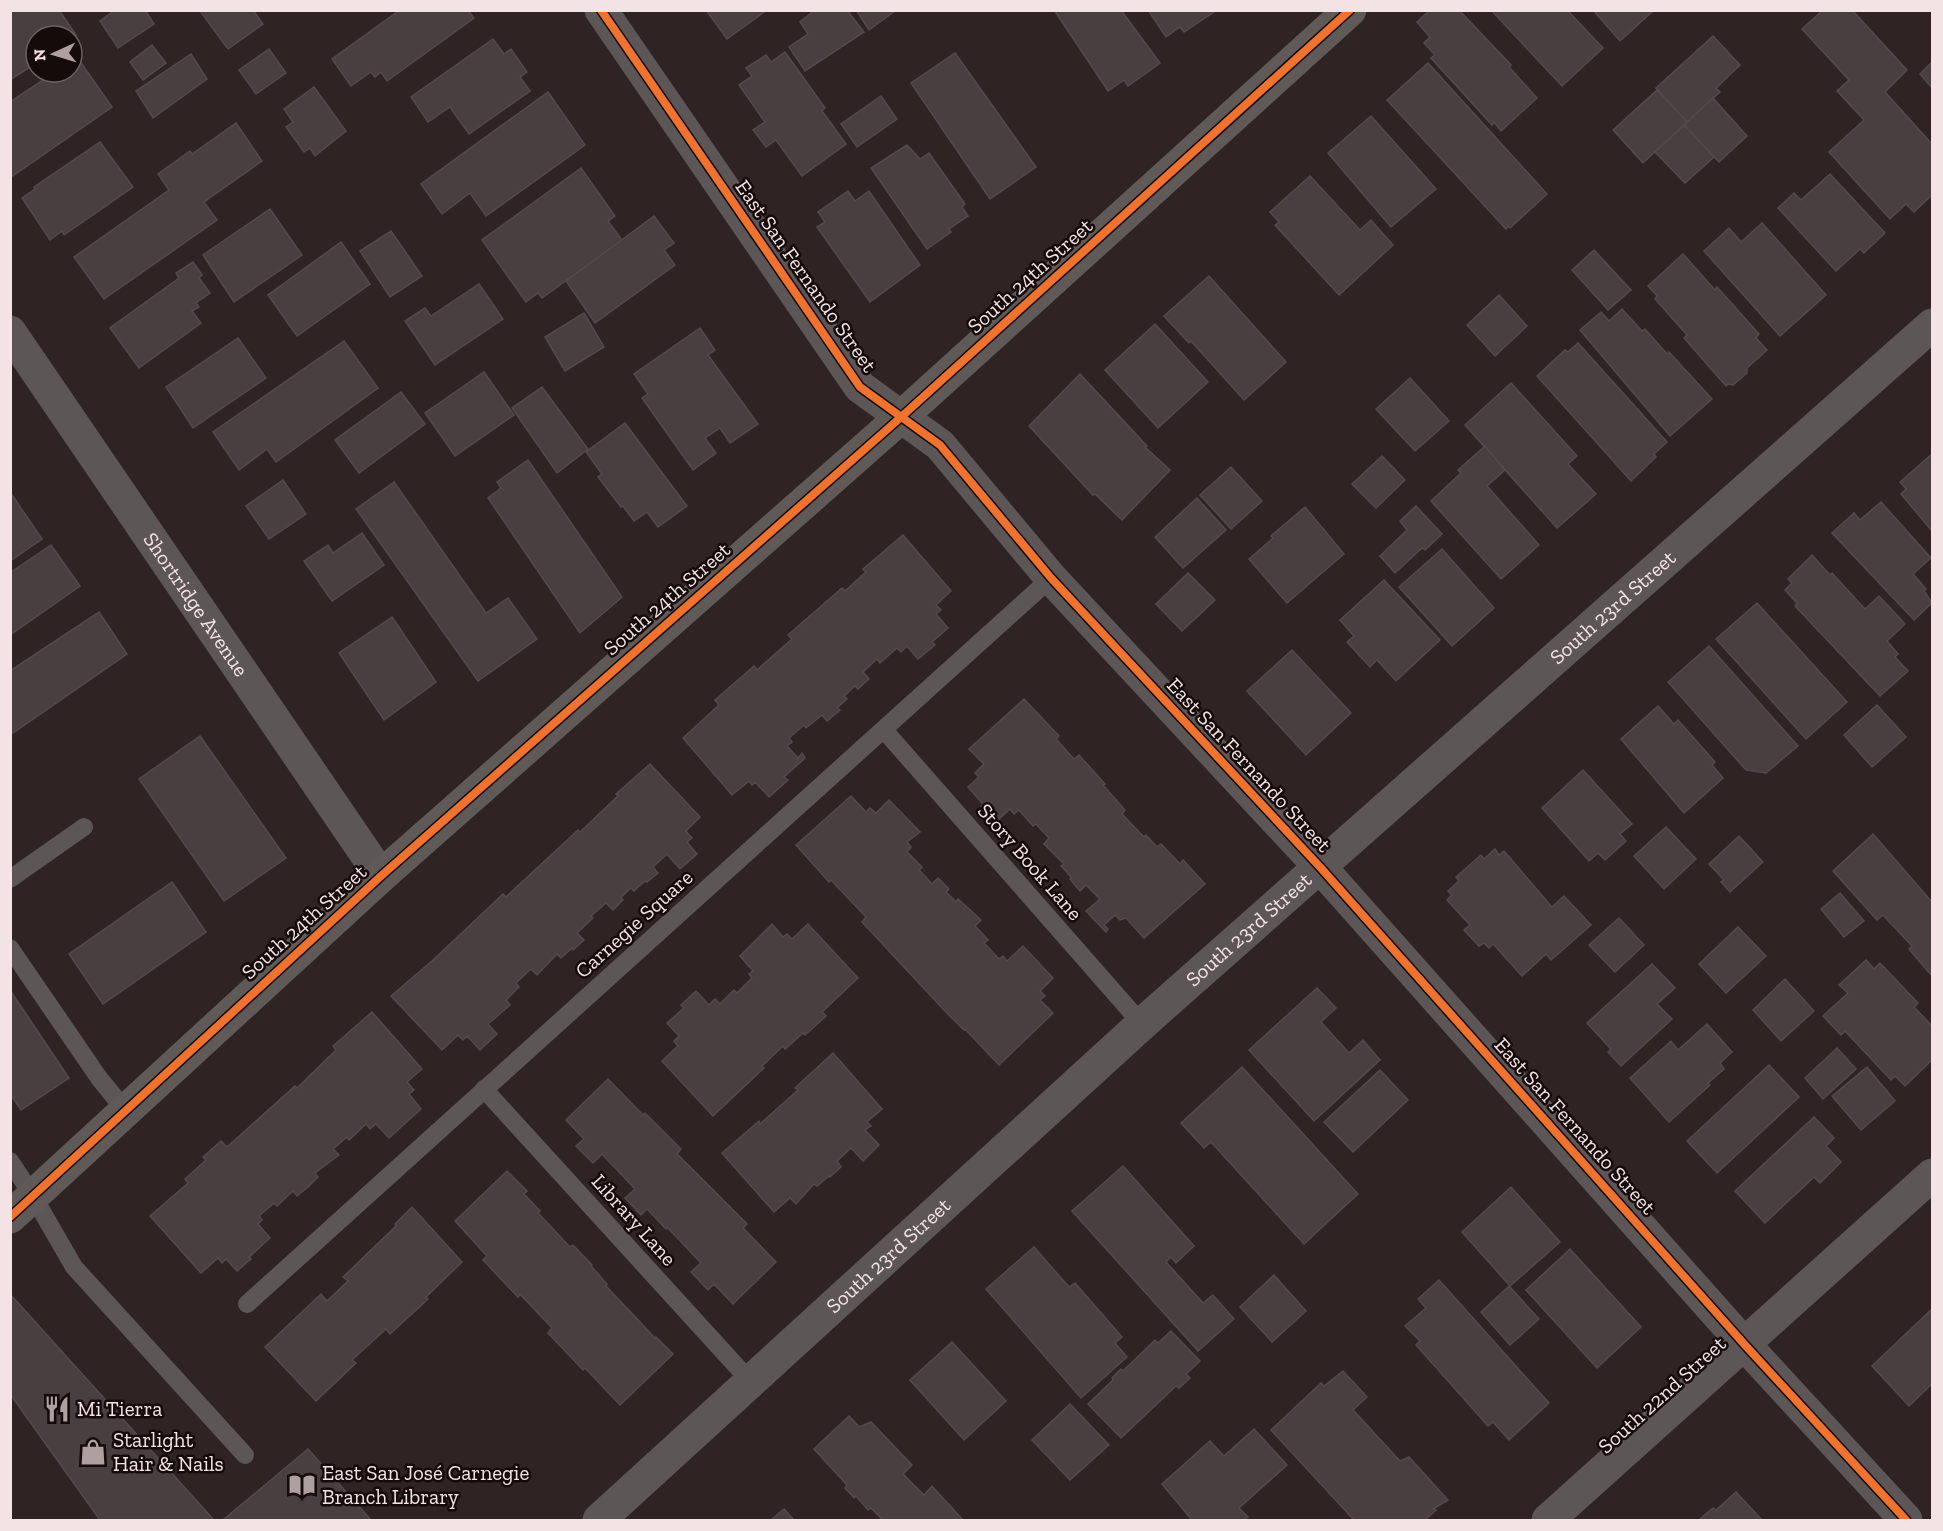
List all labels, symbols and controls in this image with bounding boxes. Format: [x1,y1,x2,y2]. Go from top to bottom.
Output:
north arrow [24,24,84,84]
text: N [30,48,49,62]
street label: East San Fernando Street [731,175,882,377]
street label: South 24th Street [962,213,1097,338]
street label: Shortridge Avenue [138,528,254,681]
street label: South 24th Street [598,537,735,660]
street label: South 23rd Street [1544,545,1681,669]
street label: East San Fernando Street [1162,672,1337,857]
street label: Story Book Lane [973,798,1088,925]
street label: South 24th Street [236,859,371,984]
street label: Carnegie Square [570,864,698,983]
street label: South 23rd Street [1180,867,1317,991]
street label: East San Fernando Street [1489,1032,1661,1219]
street label: Library Lane [587,1169,682,1271]
street label: South 23rd Street [821,1192,956,1318]
street label: South 22nd Street [1593,1331,1731,1459]
restaurant icon: Mi Tierra [42,1394,72,1424]
place label: Mi Tierra [77,1396,162,1421]
place label: Starlight Hair & Nails [113,1427,224,1476]
shop icon: Starlight Hair & Nails [78,1437,108,1467]
place label: East San José Carnegie Branch Library [322,1460,529,1509]
library icon: East San José Carnegie Branch Library [287,1470,317,1500]

